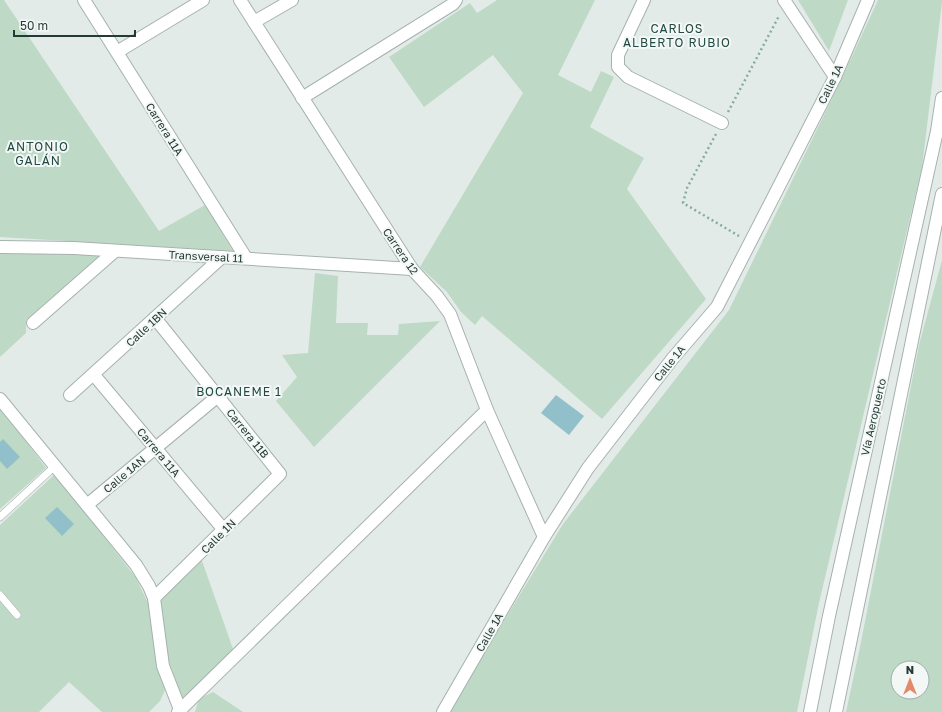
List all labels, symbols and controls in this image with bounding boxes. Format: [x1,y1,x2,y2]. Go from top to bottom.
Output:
scale bar [14,12,135,38]
text: 50 m [20,18,48,33]
district label: CARLOS ALBERTO RUBIO [623,21,731,50]
street label: Calle 1A [815,62,845,106]
street label: Carrera 11A [144,100,187,158]
district label: ANTONIO GALÁN [7,139,69,168]
street label: Carrera 12 [381,225,421,277]
street label: Transversal 11 [168,248,244,264]
street label: Calle 1BN [123,305,169,349]
street label: Calle 1A [651,342,688,384]
street label: Vía Aeropuerto [858,377,888,457]
district label: BOCANEME 1 [196,384,282,399]
street label: Carrera 11B [224,406,272,460]
street label: Carrera 11A [135,425,184,480]
street label: Calle 1AN [100,453,148,495]
street label: Calle 1N [198,516,238,556]
street label: Calle 1A [473,610,506,654]
north arrow [890,660,930,700]
text: N [906,663,914,676]

